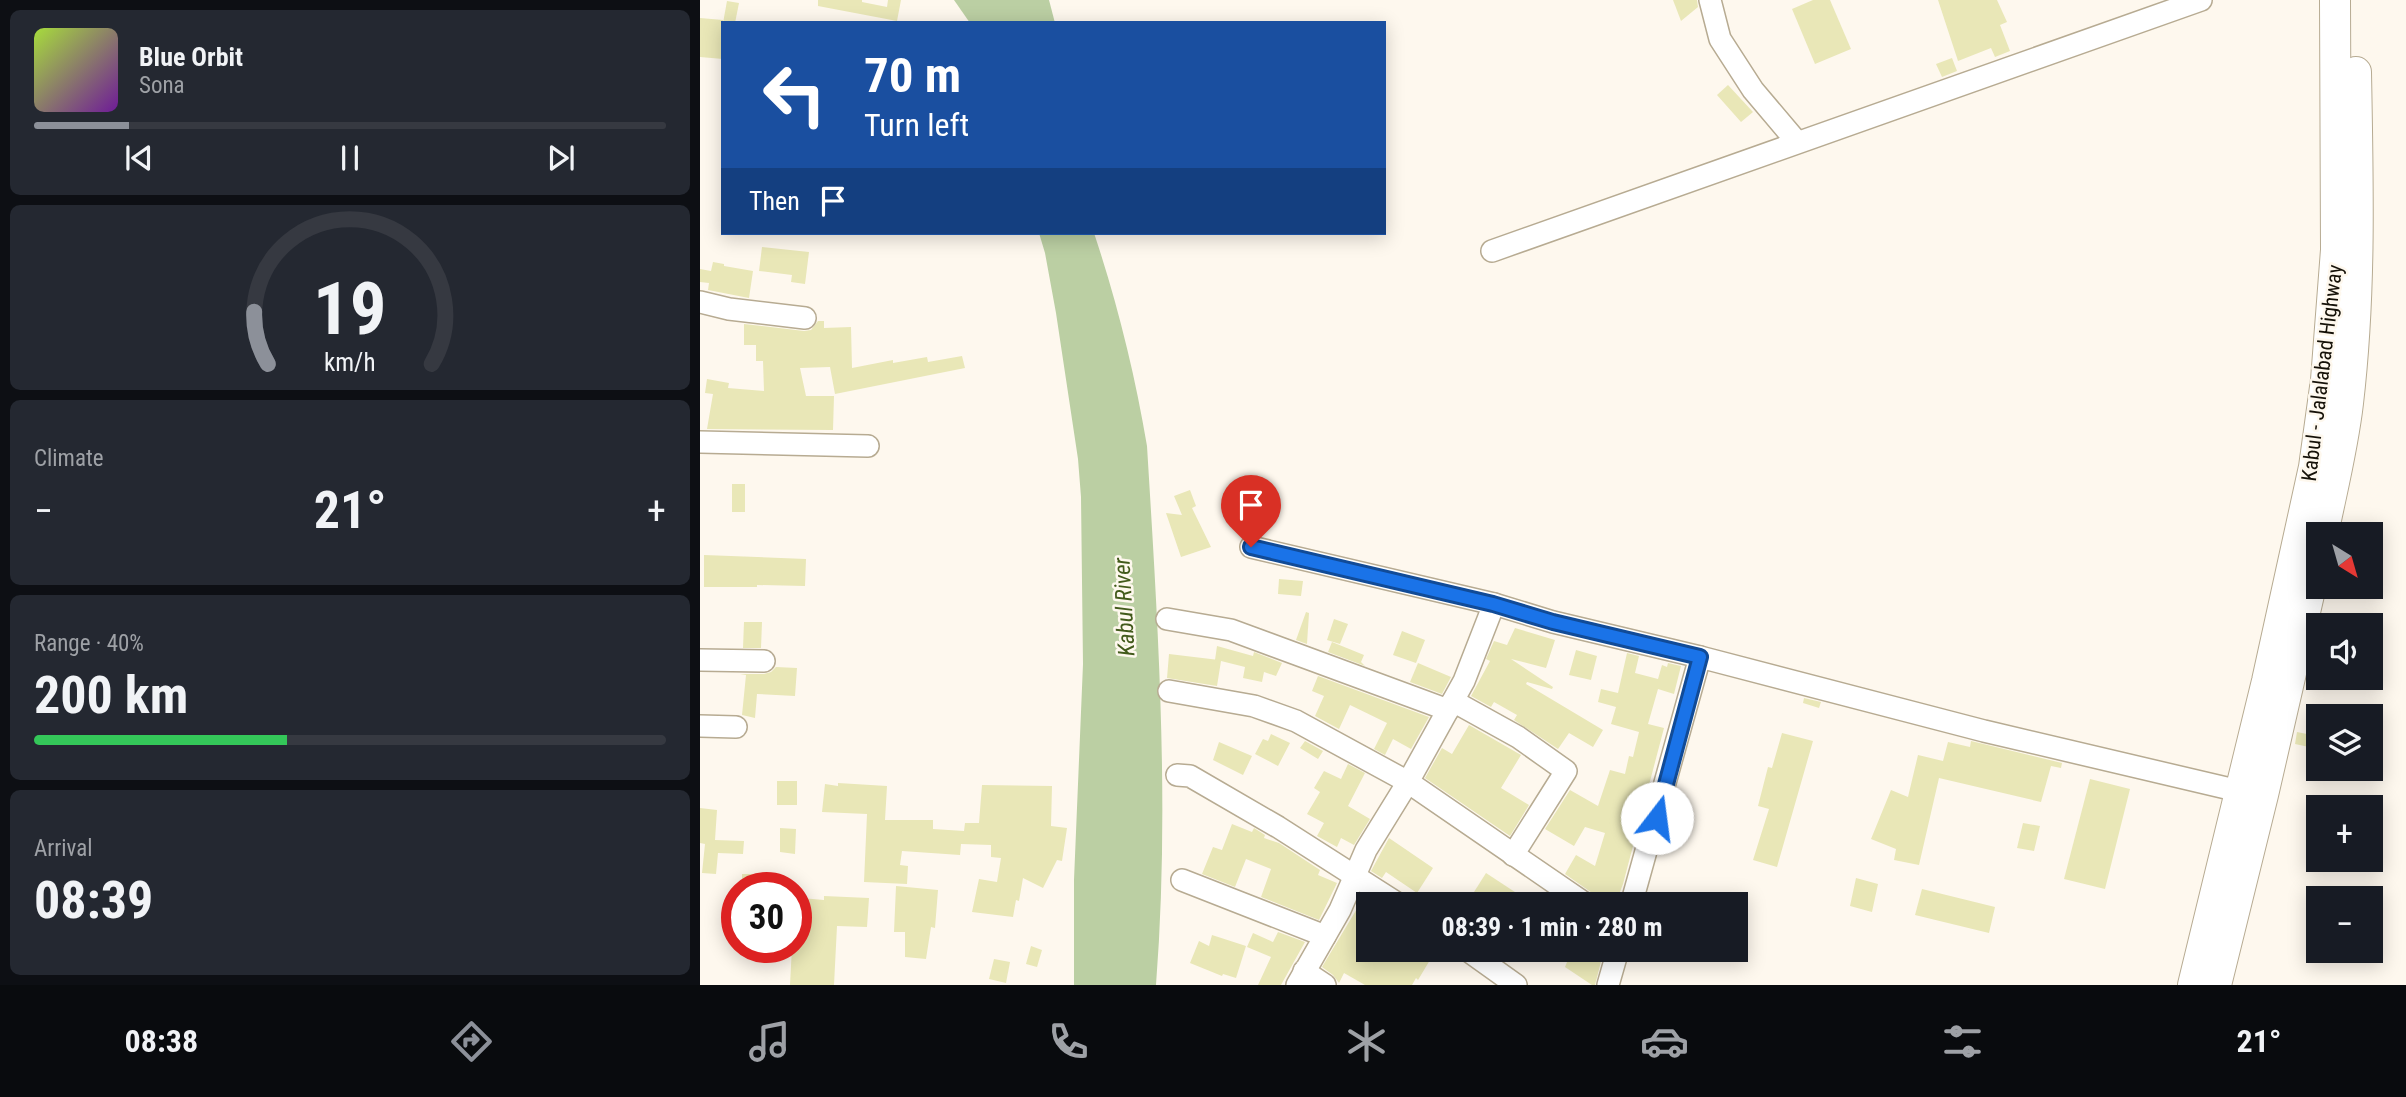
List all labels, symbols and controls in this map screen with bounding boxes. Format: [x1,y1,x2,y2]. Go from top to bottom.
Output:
text: Blue Orbit [139,42,243,72]
text: 70 m [864,47,961,104]
icon: left [749,49,840,140]
text: Sona [139,72,185,99]
text: Turn left [864,106,969,144]
icon: previous [120,139,158,177]
icon: pause [331,139,369,177]
icon: next [542,139,580,177]
icon: arrive [814,182,852,220]
text: Then [749,186,800,216]
street label: Kabul - Jalalabad Highway [2297,263,2347,483]
text: 19 [313,266,387,352]
text: km/h [324,347,376,376]
text: Climate [34,445,104,472]
pin [1221,475,1281,547]
text: 21° [314,480,386,541]
icon: arrive [1232,486,1270,524]
text: − [34,489,53,533]
text: + [647,489,666,533]
north arrow [2306,522,2384,598]
map controls [2306,522,2383,963]
water label: Kabul River [1108,556,1141,657]
button: sound [2306,613,2383,690]
text: Range · 40% [34,630,144,657]
text: 200 km [34,665,188,726]
button: layers [2306,704,2383,781]
position arrow [1620,781,1694,855]
button: + [2306,795,2383,872]
text: Arrival [34,835,93,862]
text: 08:39 [34,870,153,931]
speed limit sign: 30 [721,872,812,963]
button: − [2306,886,2383,963]
text: 08:39 · 1 min · 280 m [1442,912,1662,942]
icon: directions [447,1017,496,1066]
icon: music [745,1017,794,1066]
icon: phone [1044,1017,1093,1066]
icon: climate [1342,1017,1391,1066]
icon: car [1640,1017,1689,1066]
icon: filters [1938,1017,1987,1066]
text: 08:38 [125,1022,198,1060]
text: 21° [2237,1022,2281,1060]

